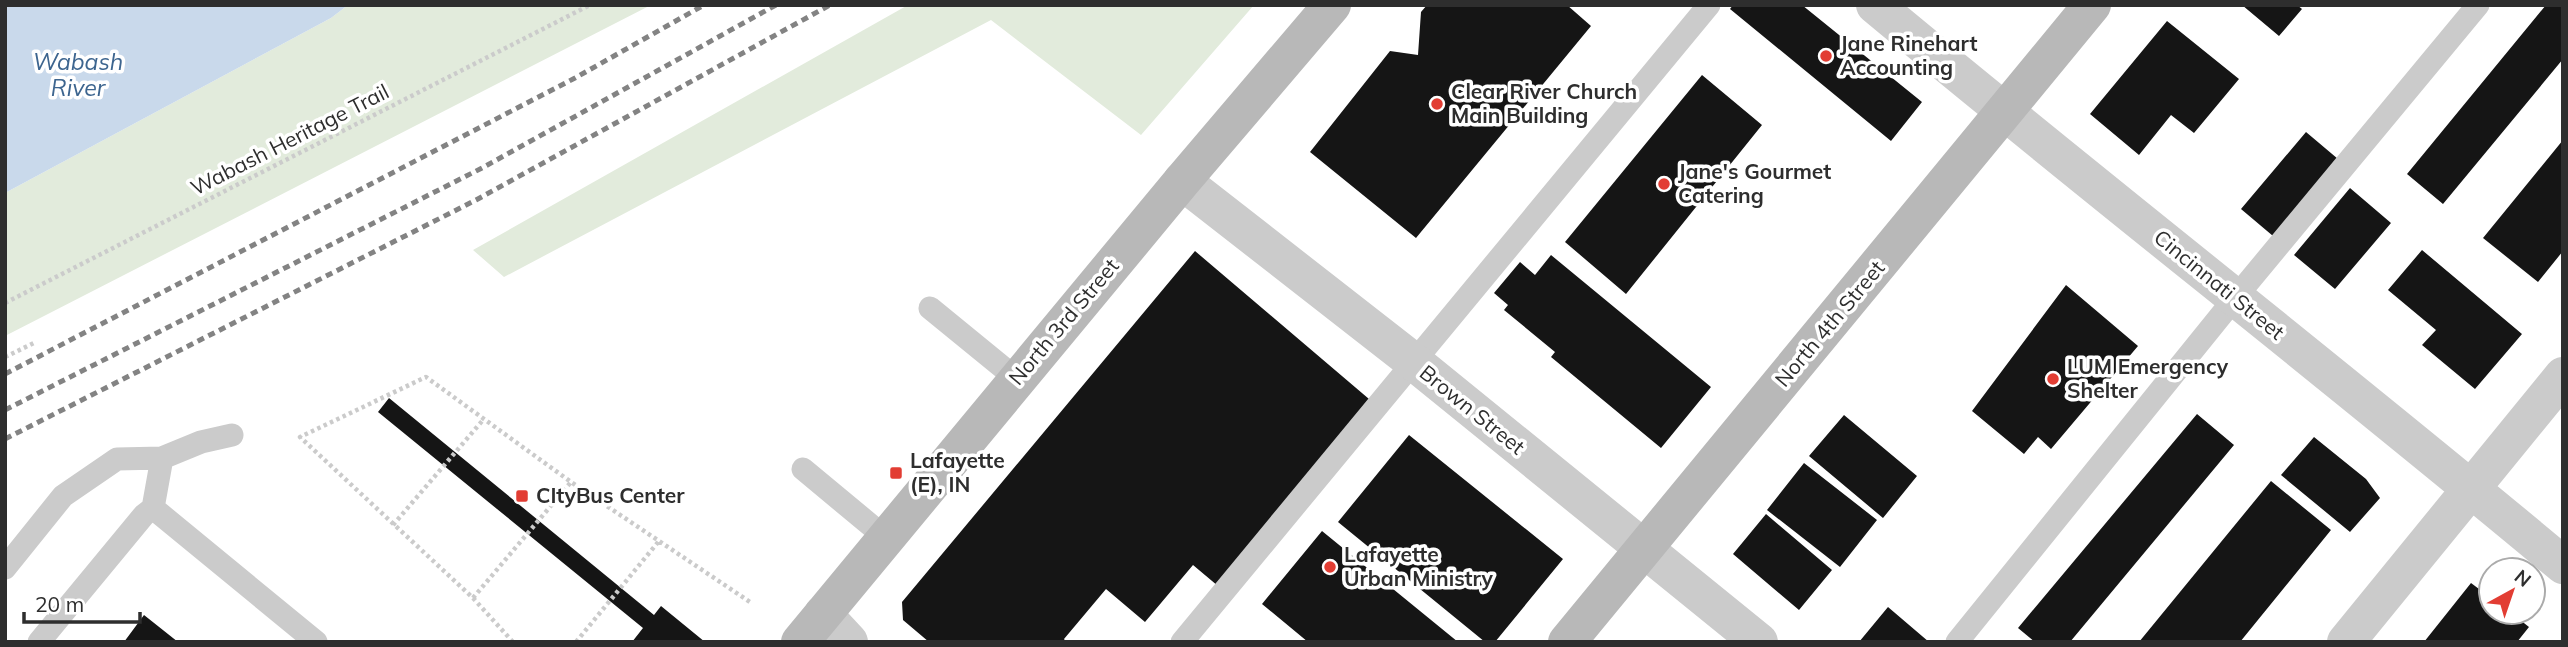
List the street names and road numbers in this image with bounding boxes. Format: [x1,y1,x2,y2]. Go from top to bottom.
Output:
street label: Wabash Heritage Trail [186,78,393,200]
street label: Cincinnati Street [2149,224,2290,345]
street label: North 3rd Street [1003,253,1124,390]
street label: North 4th Street [1769,255,1890,392]
street label: Brown Street [1415,359,1530,460]

